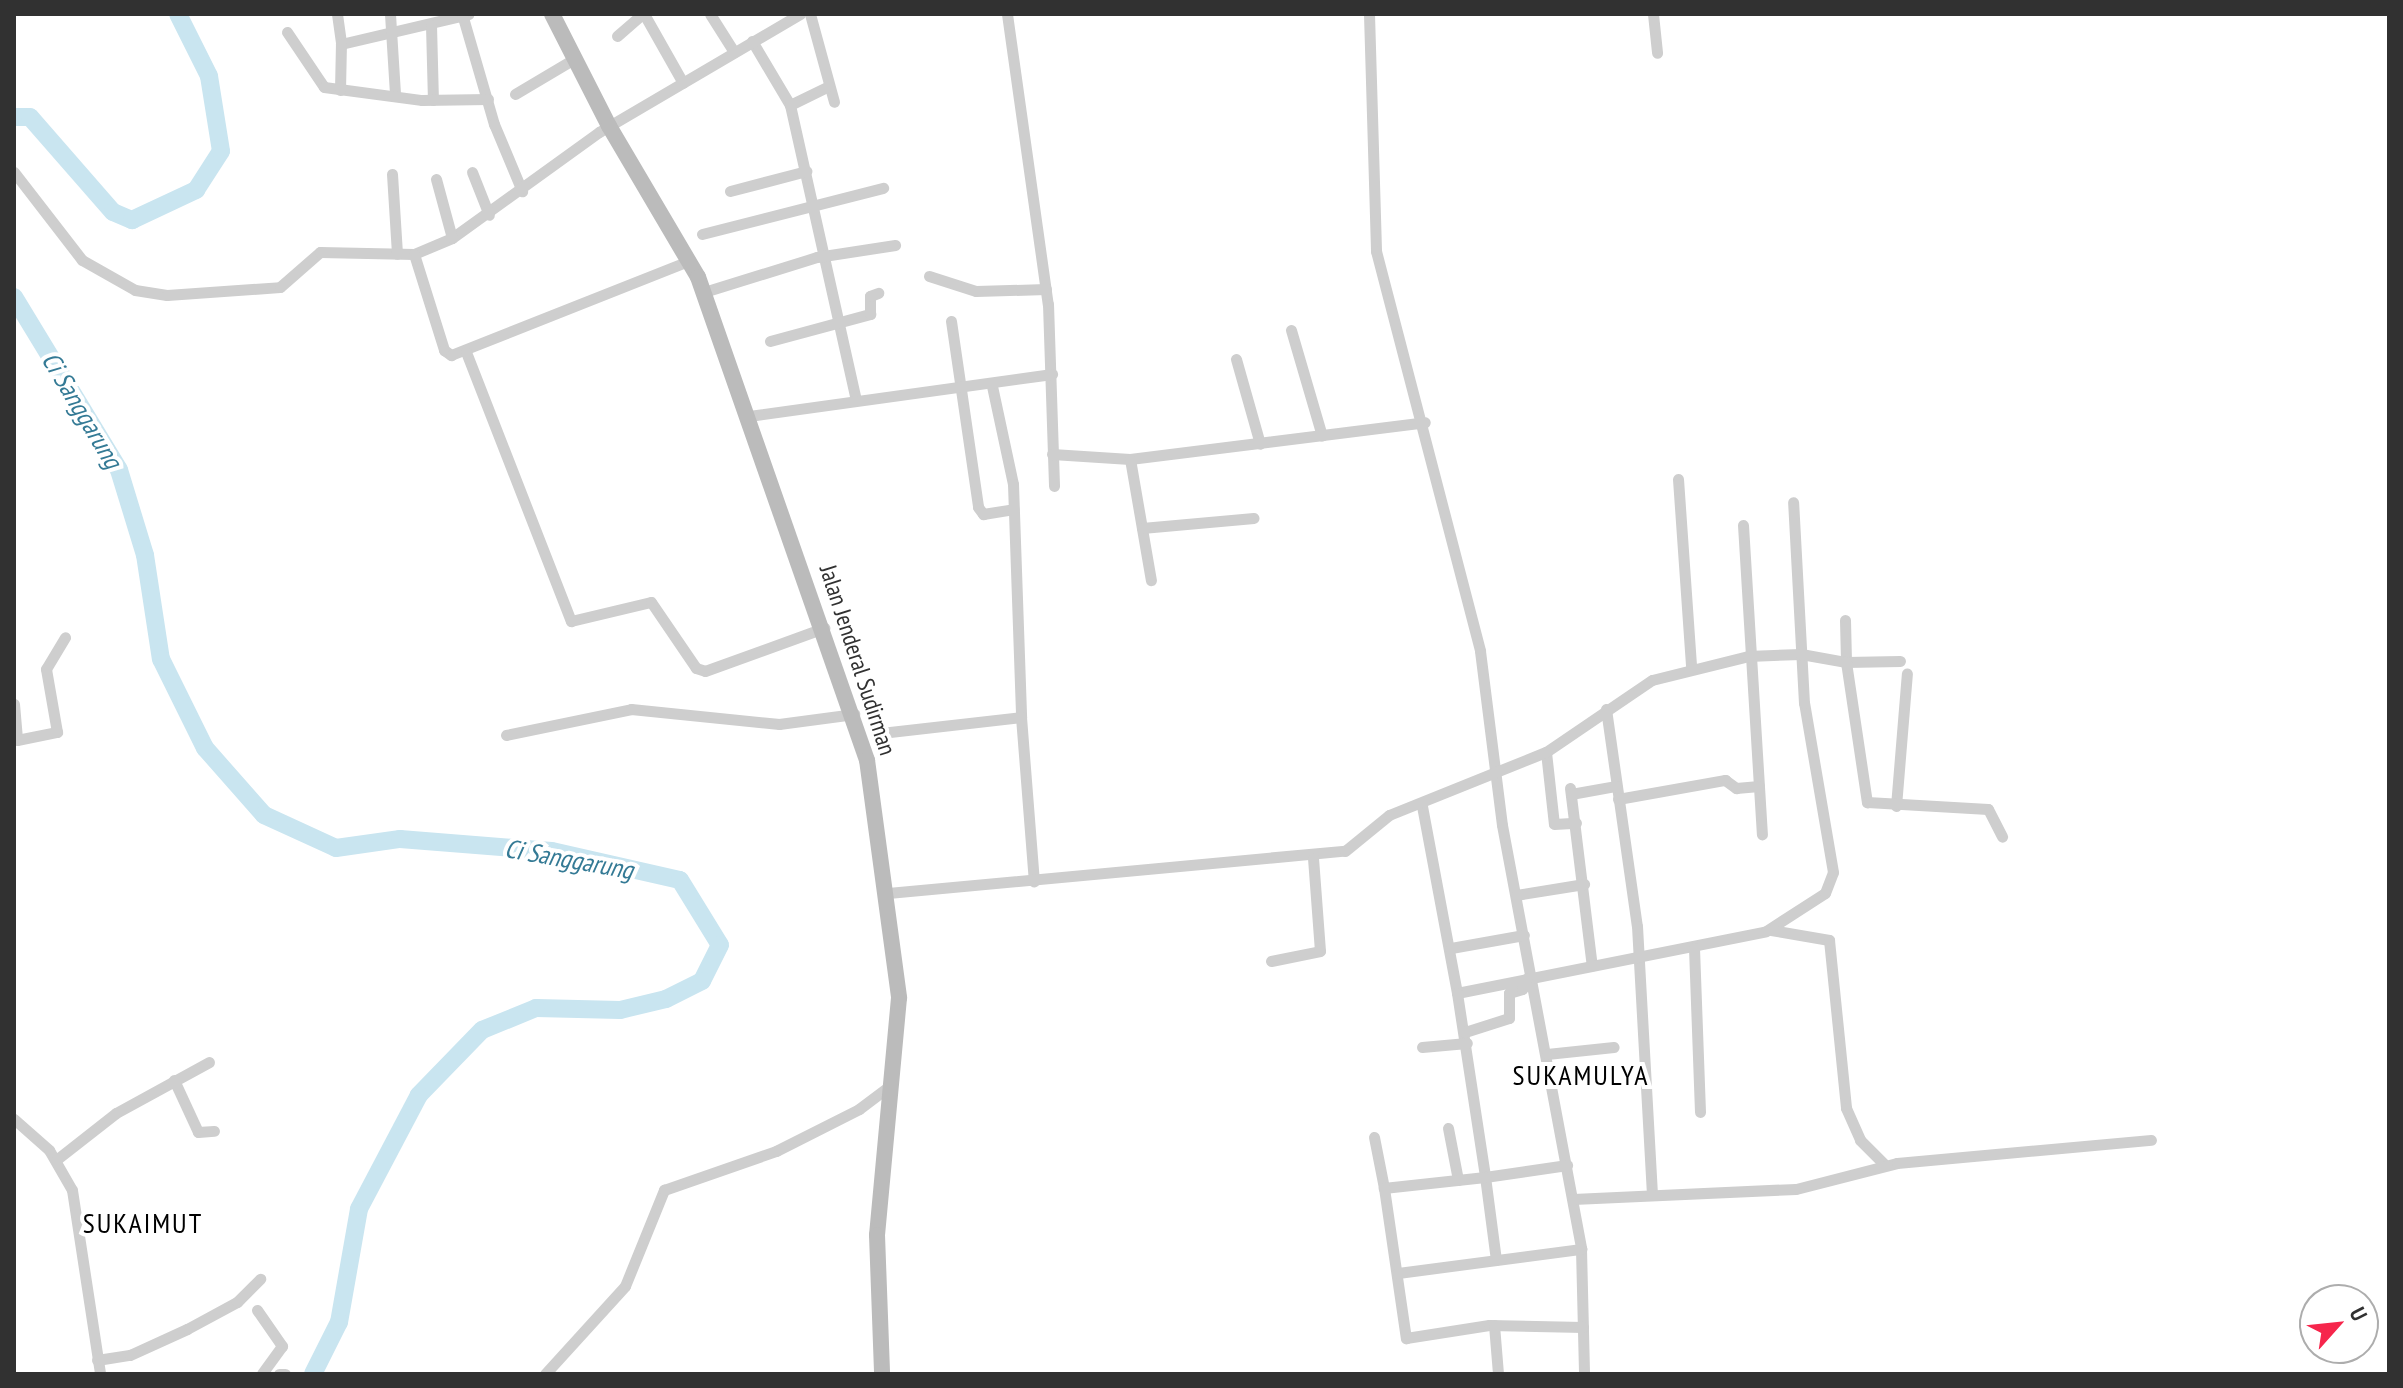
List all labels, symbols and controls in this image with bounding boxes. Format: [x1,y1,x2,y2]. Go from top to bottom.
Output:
water label: Ci Sanggarung [35,346,129,474]
street label: Jalan Jenderal Sudirman [814,561,902,759]
water label: Ci Sanggarung [502,832,636,886]
district label: SUKAMULYA [1513,1058,1649,1092]
district label: SUKAIMUT [83,1206,203,1240]
north arrow [2299,1284,2379,1364]
text: U [2344,1303,2374,1325]

